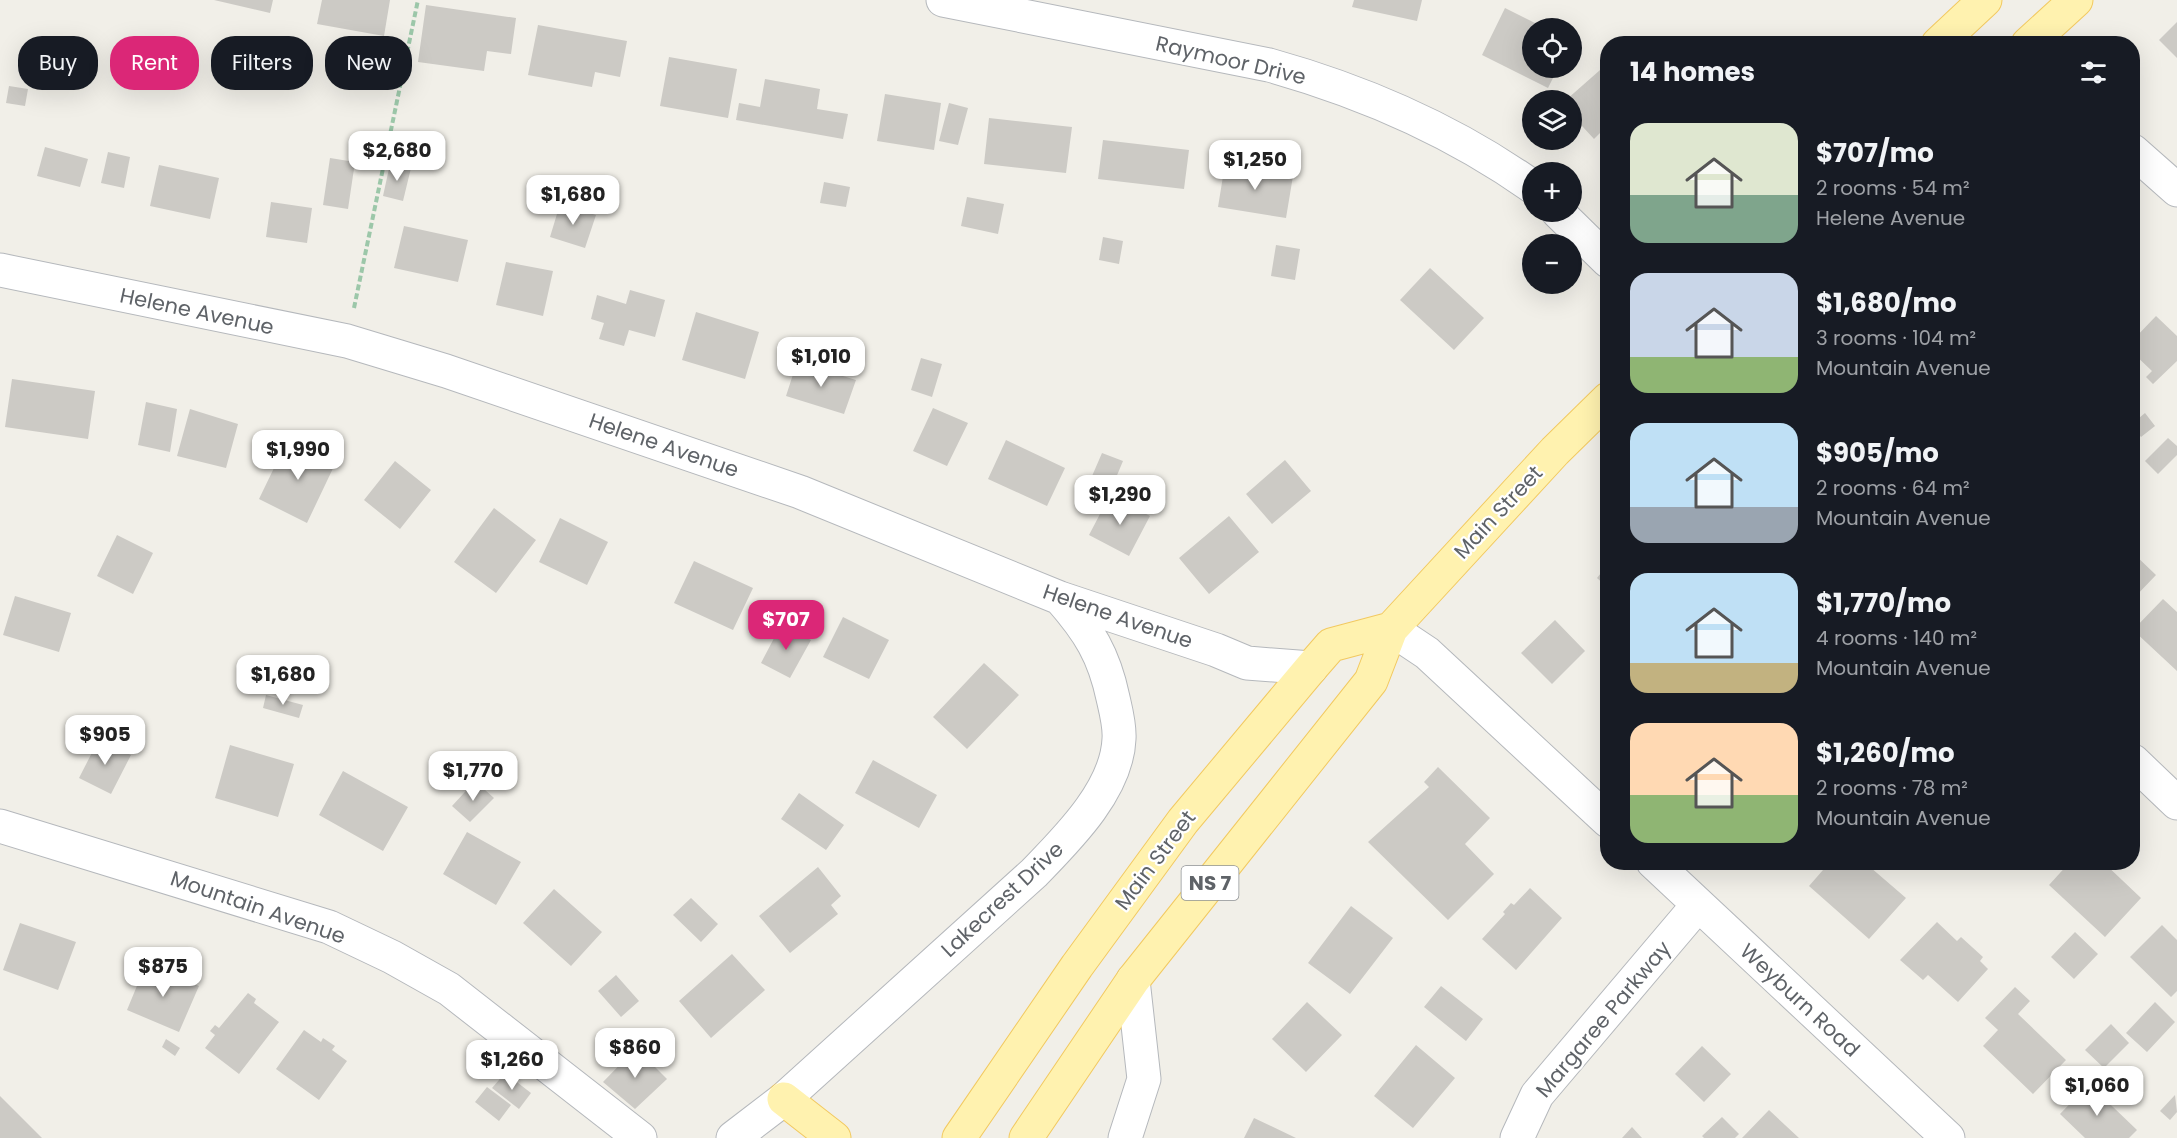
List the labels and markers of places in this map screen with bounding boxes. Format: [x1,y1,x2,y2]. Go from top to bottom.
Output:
pin: $2,680 [348,131,446,182]
pin: $1,250 [1206,140,1304,191]
pin: $1,680 [524,175,622,226]
pin: $1,010 [772,337,870,388]
pin: $1,990 [249,430,347,481]
pin: $1,290 [1071,475,1169,526]
pin: $707 [750,600,822,651]
pin: $1,680 [234,655,332,706]
pin: $905 [69,715,141,766]
pin: $1,770 [424,751,522,802]
pin: $875 [127,947,199,998]
pin: $860 [599,1028,671,1079]
pin: $1,260 [463,1040,561,1091]
pin: $1,060 [2048,1066,2146,1117]

